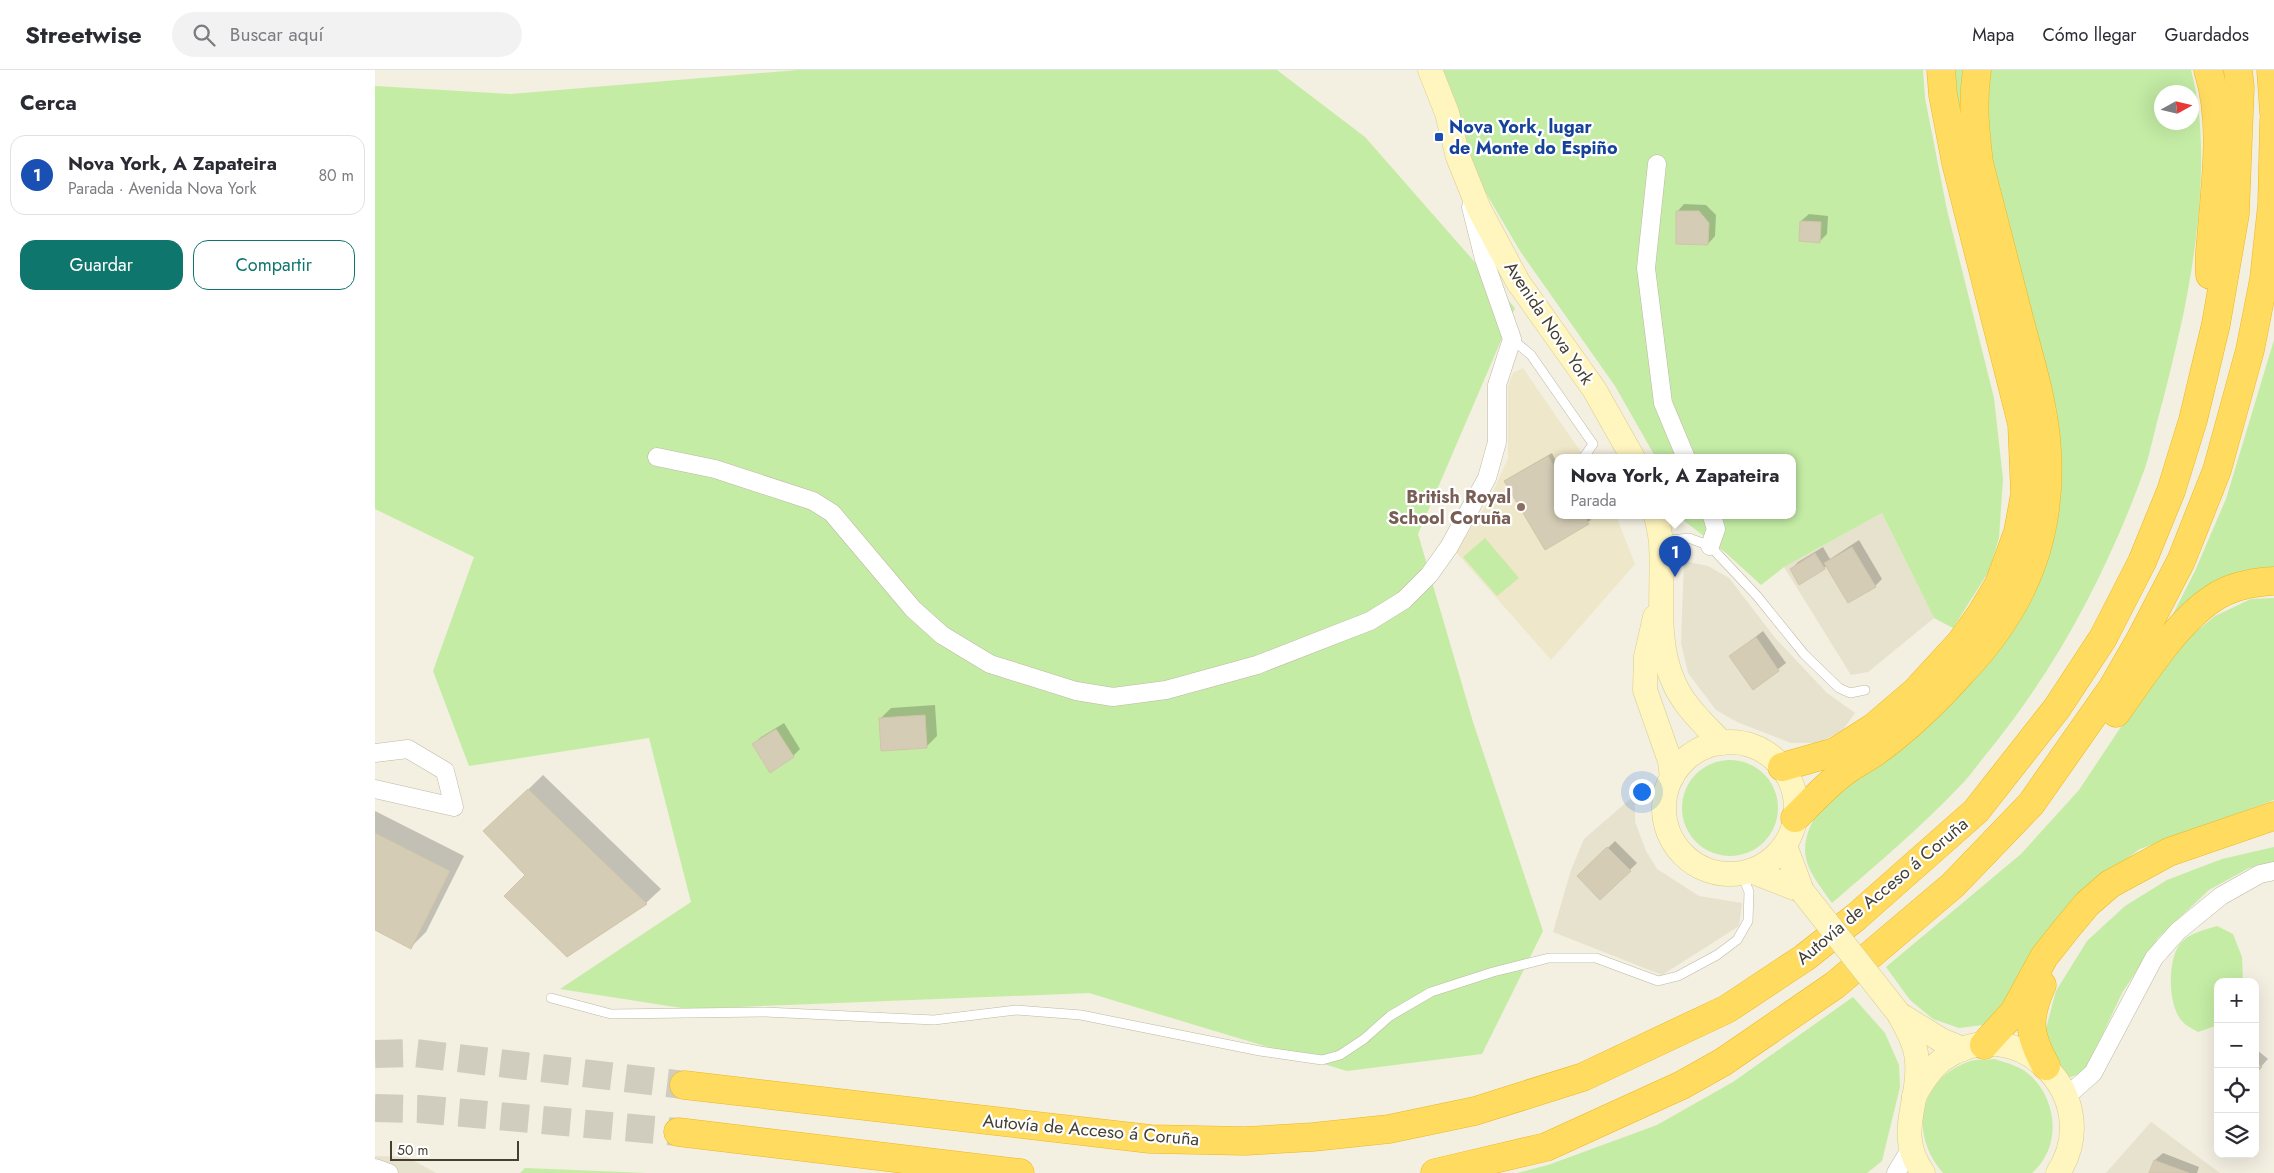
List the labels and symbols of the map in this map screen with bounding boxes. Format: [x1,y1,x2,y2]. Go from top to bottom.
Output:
north arrow [2154,85,2199,130]
place label: Nova York, lugar de Monte do Espiño [1449,114,1618,161]
marker: Nova York, lugar de Monte do Espiño [1433,131,1445,143]
street label: Avenida Nova York [1498,256,1600,390]
place label: British Royal School Coruña [1388,484,1511,531]
marker: British Royal School Coruña [1515,501,1527,513]
pin: 1 [1659,536,1691,577]
your location [1629,779,1655,805]
street label: Autovía de Acceso á Coruña [1790,811,1974,971]
street label: Autovía de Acceso á Coruña [982,1108,1200,1152]
scale bar [390,1138,519,1161]

